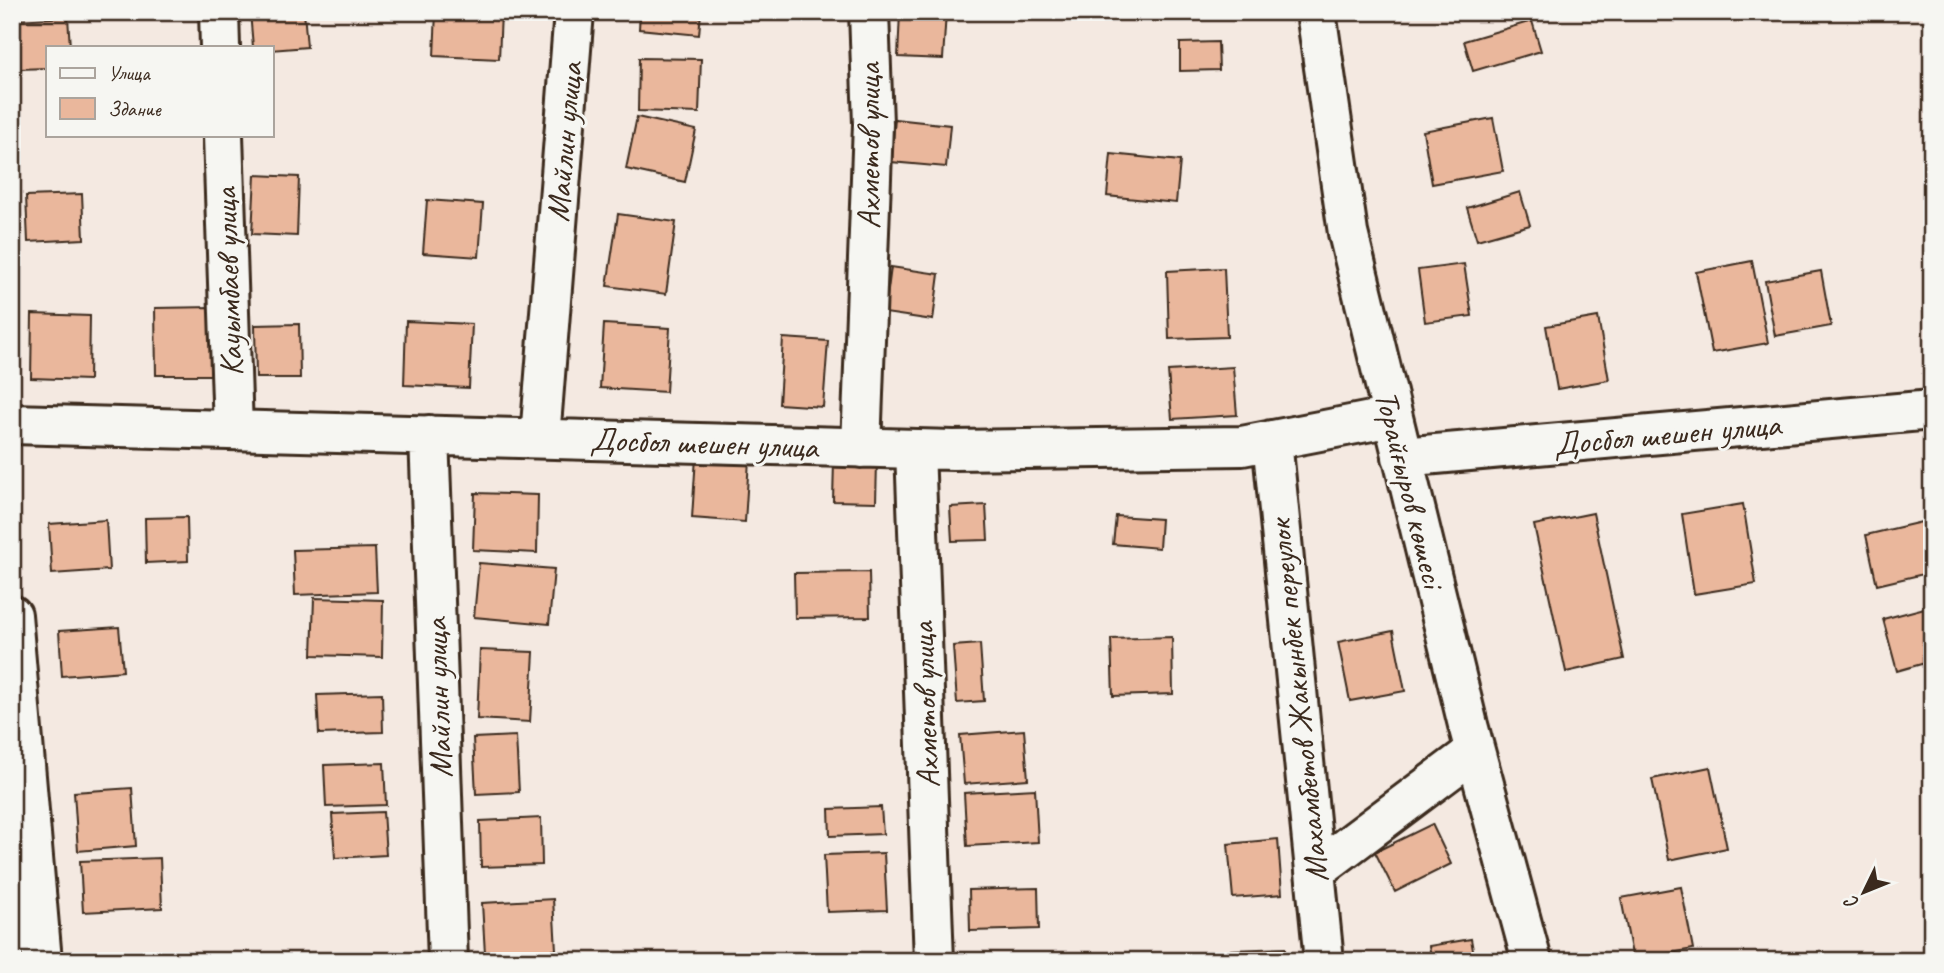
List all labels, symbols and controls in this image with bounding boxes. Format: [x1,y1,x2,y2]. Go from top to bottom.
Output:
legend [46,46,273,136]
street label: Майлин улица [536,58,592,223]
text: Улица [108,60,151,86]
street label: Ахметов улица [848,61,890,229]
text: Здание [108,96,162,122]
street label: Кауымбаев улица [204,185,252,377]
street label: Торайғыров көшесі [1365,386,1456,596]
street label: Досбол шешен улица [1552,403,1785,465]
street label: Досбол шешен улица [590,418,821,468]
street label: Махамбетов Жакынбек переулок [1258,515,1338,884]
street label: Майлин улица [414,615,462,779]
street label: Ахметов улица [901,620,949,789]
north arrow [1828,858,1898,928]
text: С [1839,889,1864,915]

